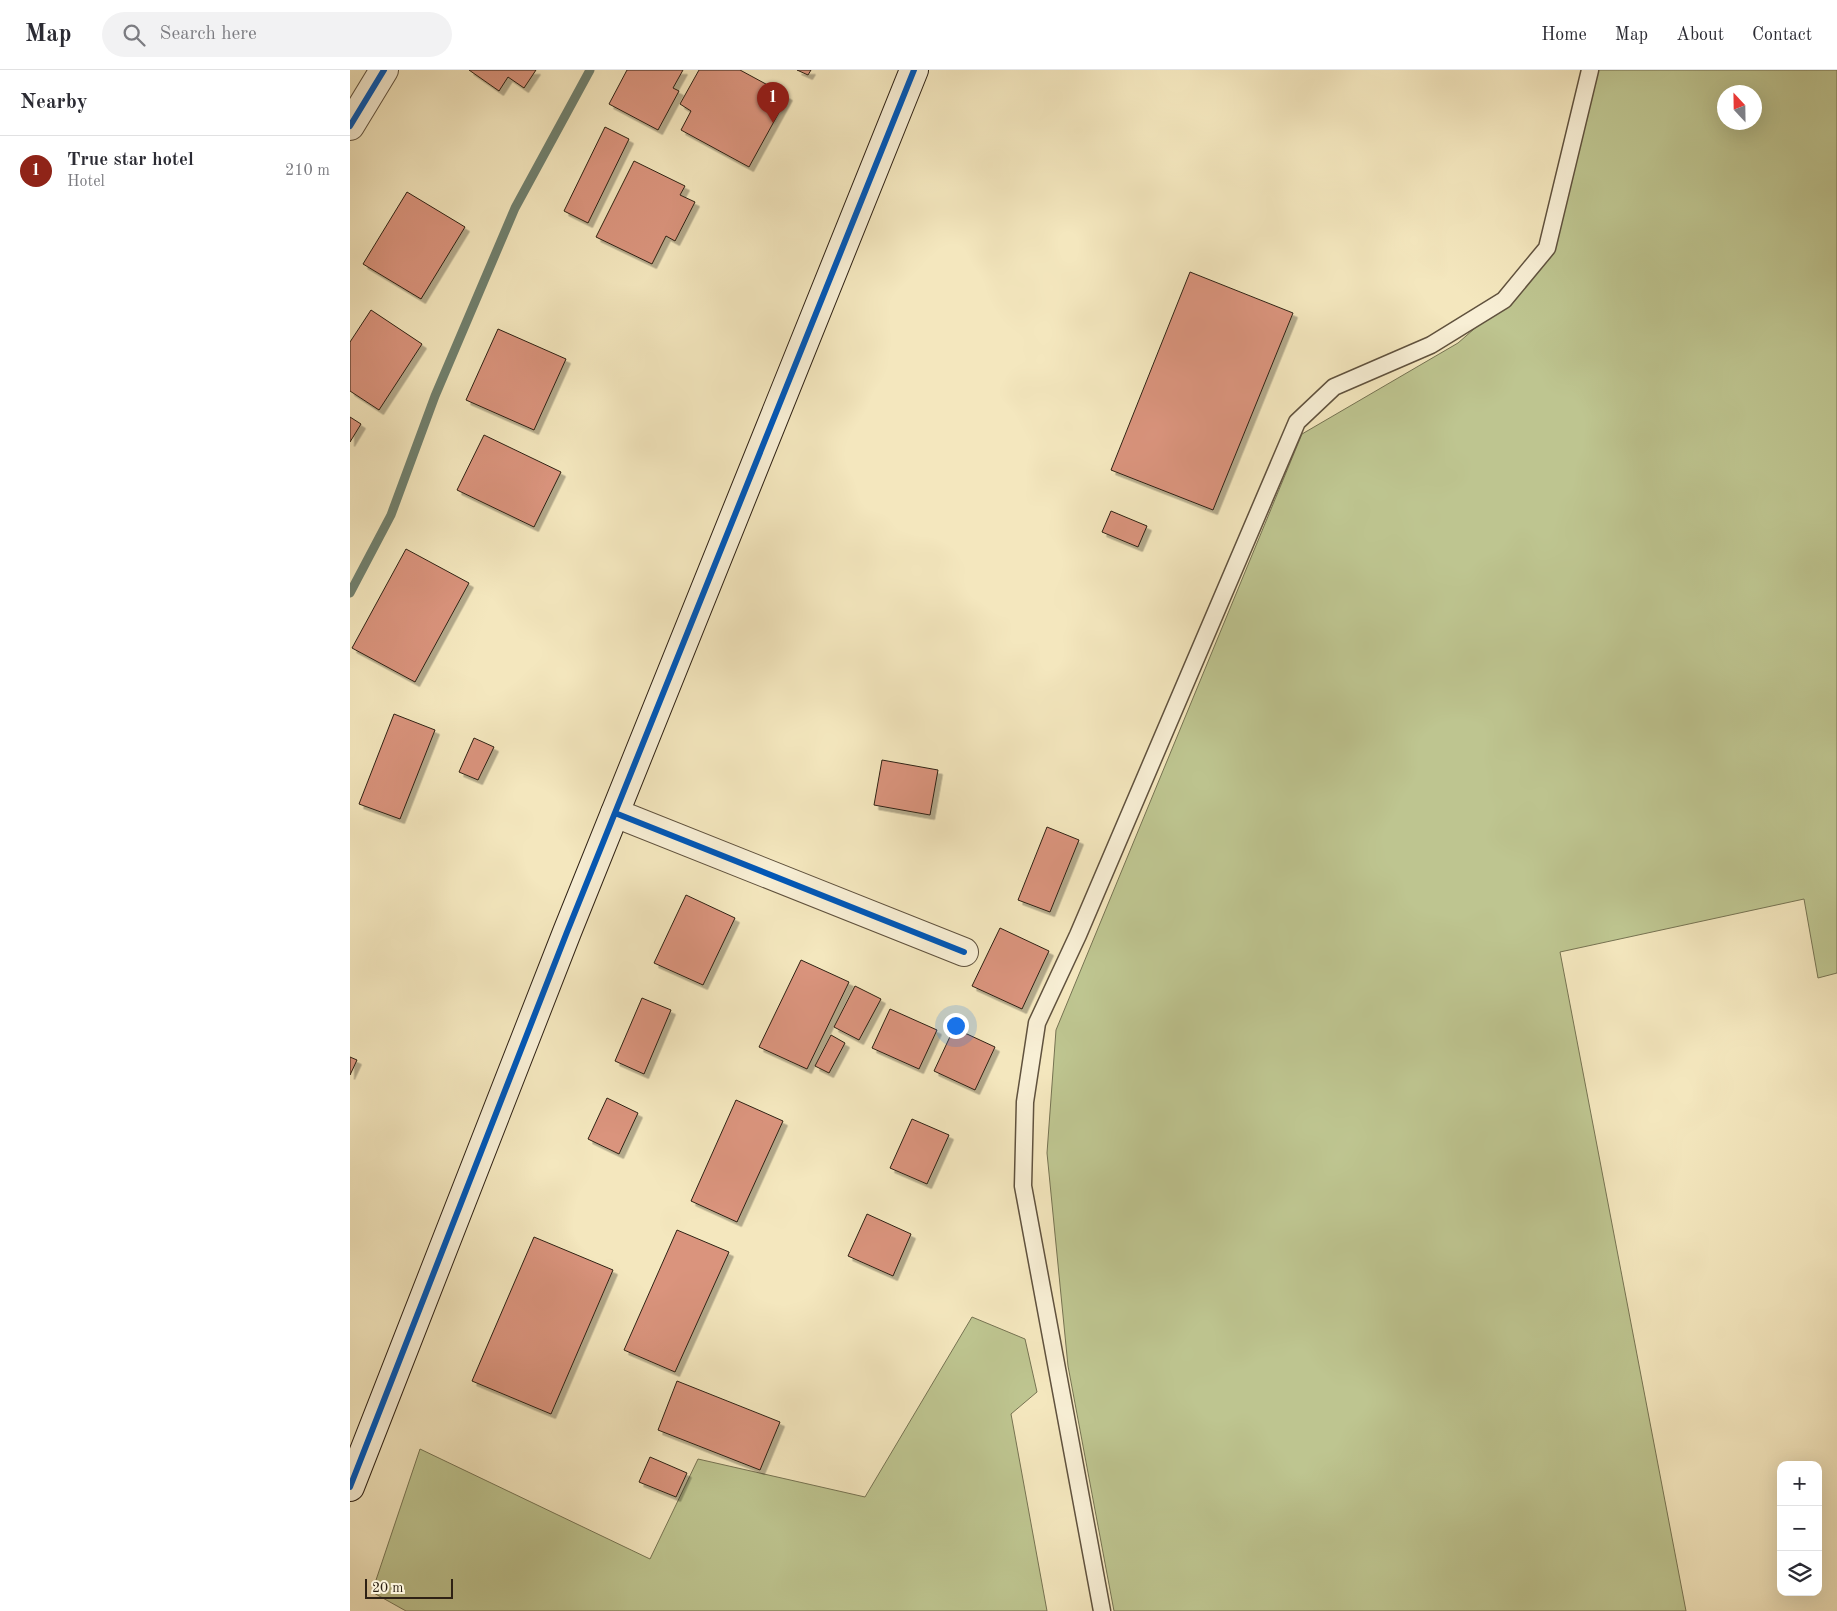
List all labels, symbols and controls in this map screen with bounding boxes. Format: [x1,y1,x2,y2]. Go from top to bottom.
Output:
search box [102,12,452,57]
icon: search [120,21,148,49]
text: Map [25,23,72,47]
text: Search here [160,25,257,44]
text: Home [1541,26,1587,44]
text: Map [1615,26,1648,44]
text: About [1676,26,1724,44]
text: Contact [1752,26,1812,44]
pin: 1 [757,82,789,123]
north arrow [1717,85,1762,130]
text: Nearby [20,92,88,113]
text: True star hotel [67,151,194,170]
text: 1 [31,163,41,179]
text: 210 m [285,163,330,179]
text: Hotel [67,174,105,190]
your location [943,1013,969,1039]
map controls [1777,1461,1822,1596]
button: + [1777,1461,1822,1506]
button: − [1777,1506,1822,1551]
button: layers [1777,1551,1822,1596]
scale bar [365,1576,452,1599]
text: 20 m [372,1581,403,1595]

